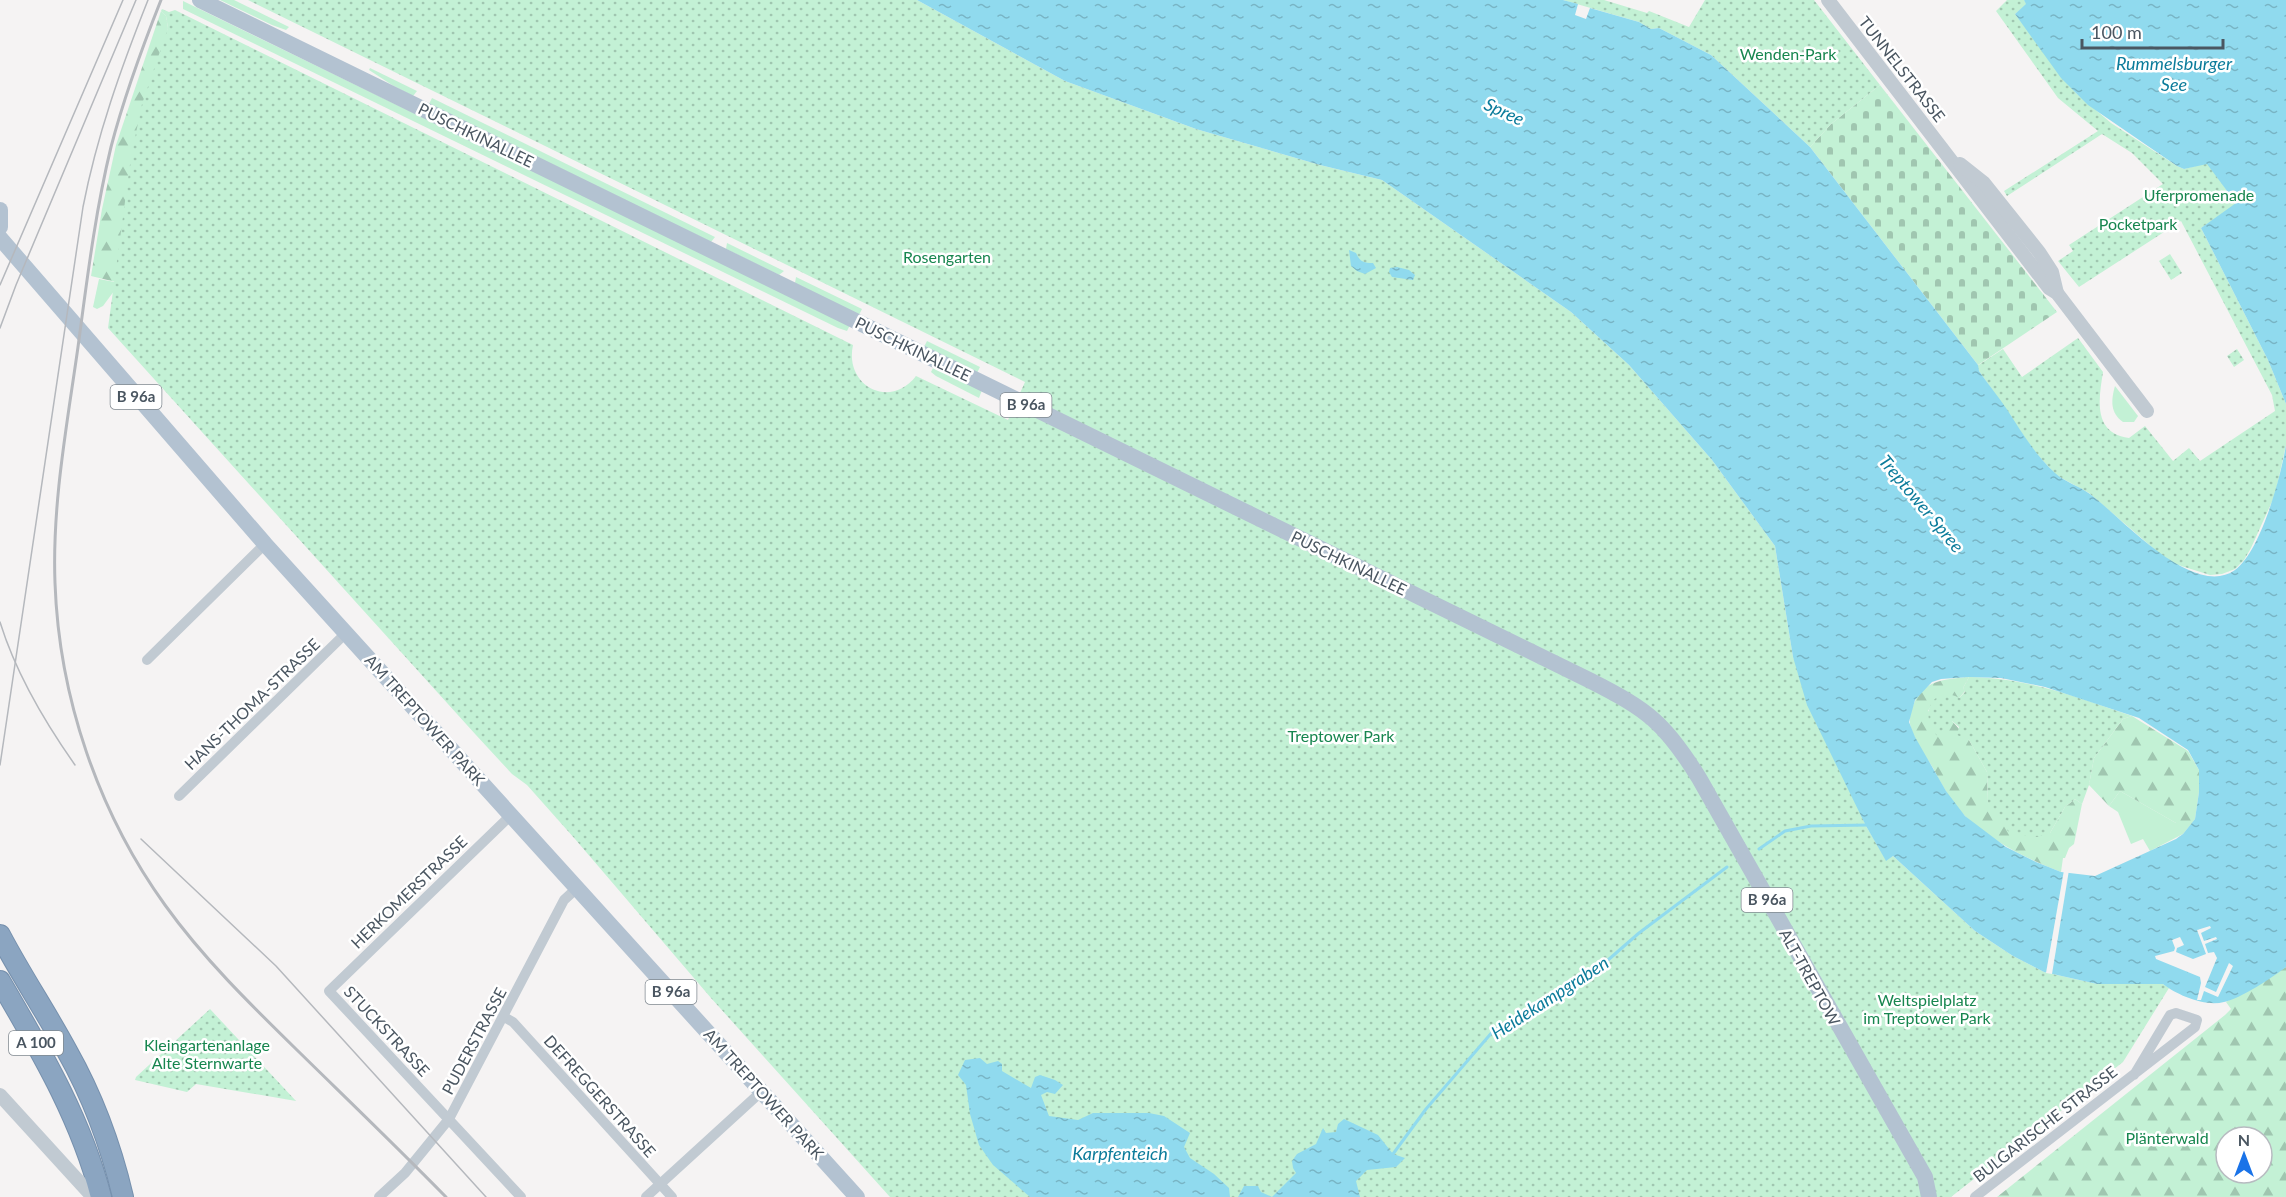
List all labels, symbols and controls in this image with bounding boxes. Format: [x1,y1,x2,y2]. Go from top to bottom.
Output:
street label: TUNNELSTRASSE [1855,12,1949,125]
scale bar [2082,12,2223,50]
text: 100 m [2091,21,2142,43]
park label: Wenden-Park [1740,44,1837,63]
water label: Rummelsburger See [2116,52,2233,95]
water label: Spree [1481,92,1528,130]
street label: PUSCHKINALLEE [415,98,537,171]
park label: Uferpromenade [2144,185,2254,204]
park label: Pocketpark [2099,214,2178,233]
park label: Rosengarten [903,247,991,266]
street label: PUSCHKINALLEE [852,312,974,385]
road number: B 96a [110,385,162,409]
road number: B 96a [1000,393,1052,417]
water label: Treptower Spree [1875,450,1969,557]
street label: PUSCHKINALLEE [1288,526,1410,599]
street label: HANS-THOMA-STRASSE [180,634,323,773]
street label: AM TREPTOWER PARK [362,650,489,789]
park label: Treptower Park [1288,726,1395,745]
street label: HERKOMERSTRASSE [347,831,471,952]
road number: B 96a [1742,888,1792,912]
street label: ALT-TREPTOW [1776,925,1845,1029]
water label: Heidekampgraben [1487,951,1612,1043]
road number: B 96a [646,980,696,1004]
street label: STUCKSTRASSE [341,981,434,1080]
street label: PUDERSTRASSE [437,984,510,1097]
park label: Weltspielplatz im Treptower Park [1863,990,1992,1027]
street label: AM TREPTOWER PARK [701,1024,828,1163]
road number: A 100 [9,1031,63,1055]
street label: DEFREGGERSTRASSE [541,1031,660,1161]
park label: Kleingartenanlage Alte Sternwarte [144,1035,270,1072]
street label: BULGARISCHE STRASSE [1969,1062,2120,1186]
north arrow [2214,1125,2274,1185]
park label: Plänterwald [2125,1128,2209,1147]
text: N [2238,1130,2250,1149]
water label: Karpfenteich [1072,1142,1168,1164]

